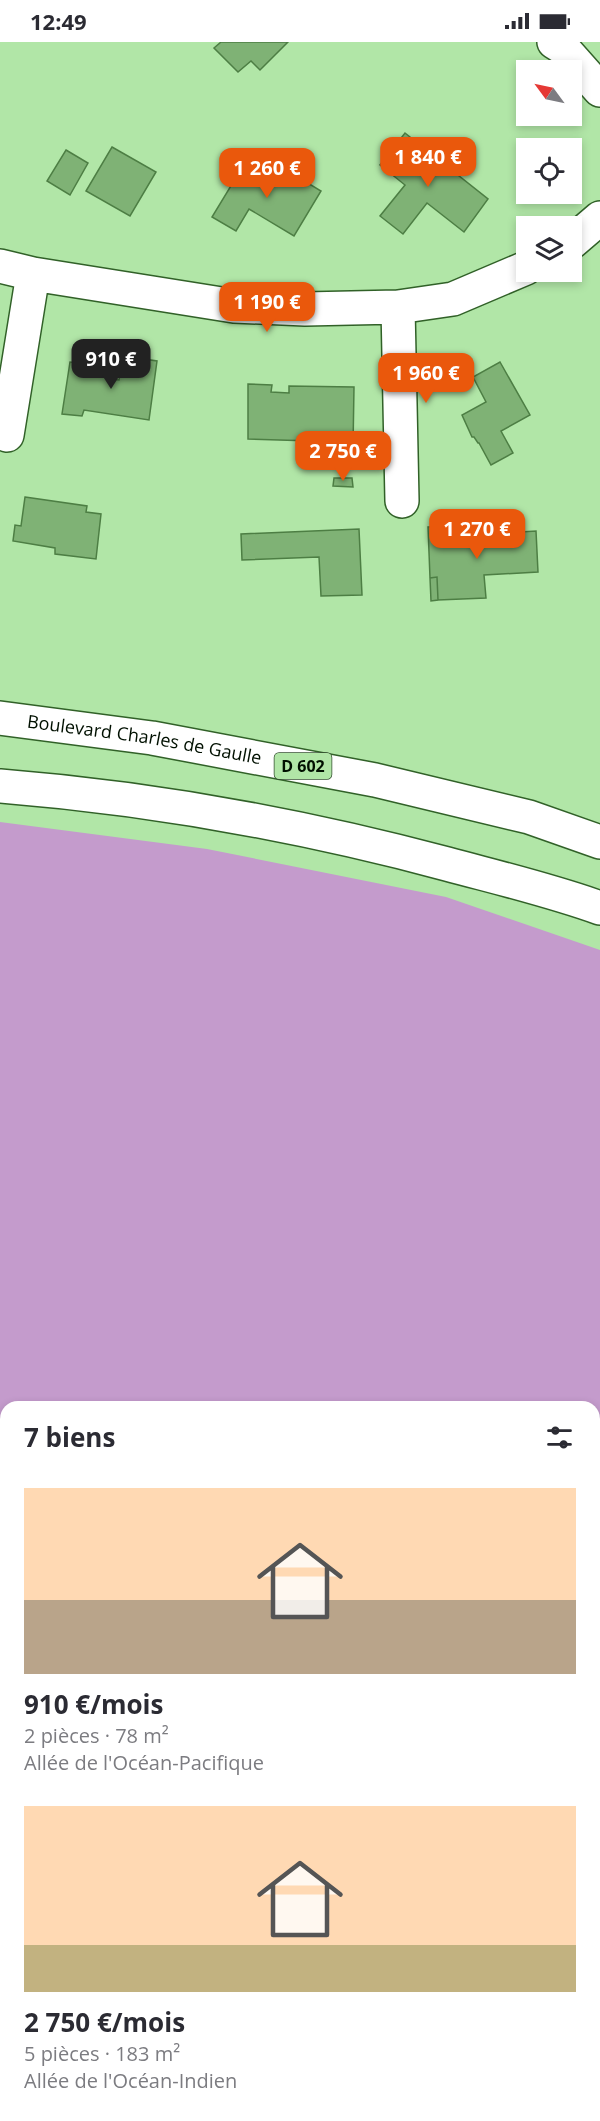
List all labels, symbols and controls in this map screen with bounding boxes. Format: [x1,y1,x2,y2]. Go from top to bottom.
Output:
text: 12:49 [30,6,87,36]
north arrow [516,60,582,126]
map controls [516,60,582,282]
pin: 1 840 € [373,137,483,188]
button: locate [516,138,582,204]
text: 1 840 € [394,143,462,170]
pin: 1 260 € [212,148,322,199]
text: 1 260 € [233,154,301,181]
button: layers [516,216,582,282]
pin: 1 190 € [212,282,322,333]
text: 1 190 € [233,288,301,315]
pin: 910 € [69,339,153,390]
text: 910 € [86,345,136,372]
pin: 1 960 € [371,353,481,404]
text: 1 960 € [392,359,460,386]
pin: 2 750 € [288,431,398,482]
text: 2 750 € [309,437,377,464]
pin: 1 270 € [422,509,532,560]
text: 1 270 € [443,515,511,542]
street label: Boulevard Charles de Gaulle [26,709,264,769]
road number: D 602 [274,753,332,779]
text: 7 biens [24,1419,115,1455]
icon: filters [543,1421,576,1454]
icon: home [246,1527,354,1635]
text: 910 €/mois [24,1686,163,1722]
text: 2 pièces · 78 m² [24,1722,169,1749]
text: Allée de l'Océan-Pacifique [24,1749,264,1776]
icon: home [246,1845,354,1953]
text: 2 750 €/mois [24,2004,185,2040]
text: 5 pièces · 183 m² [24,2040,180,2067]
text: Allée de l'Océan-Indien [24,2067,237,2094]

